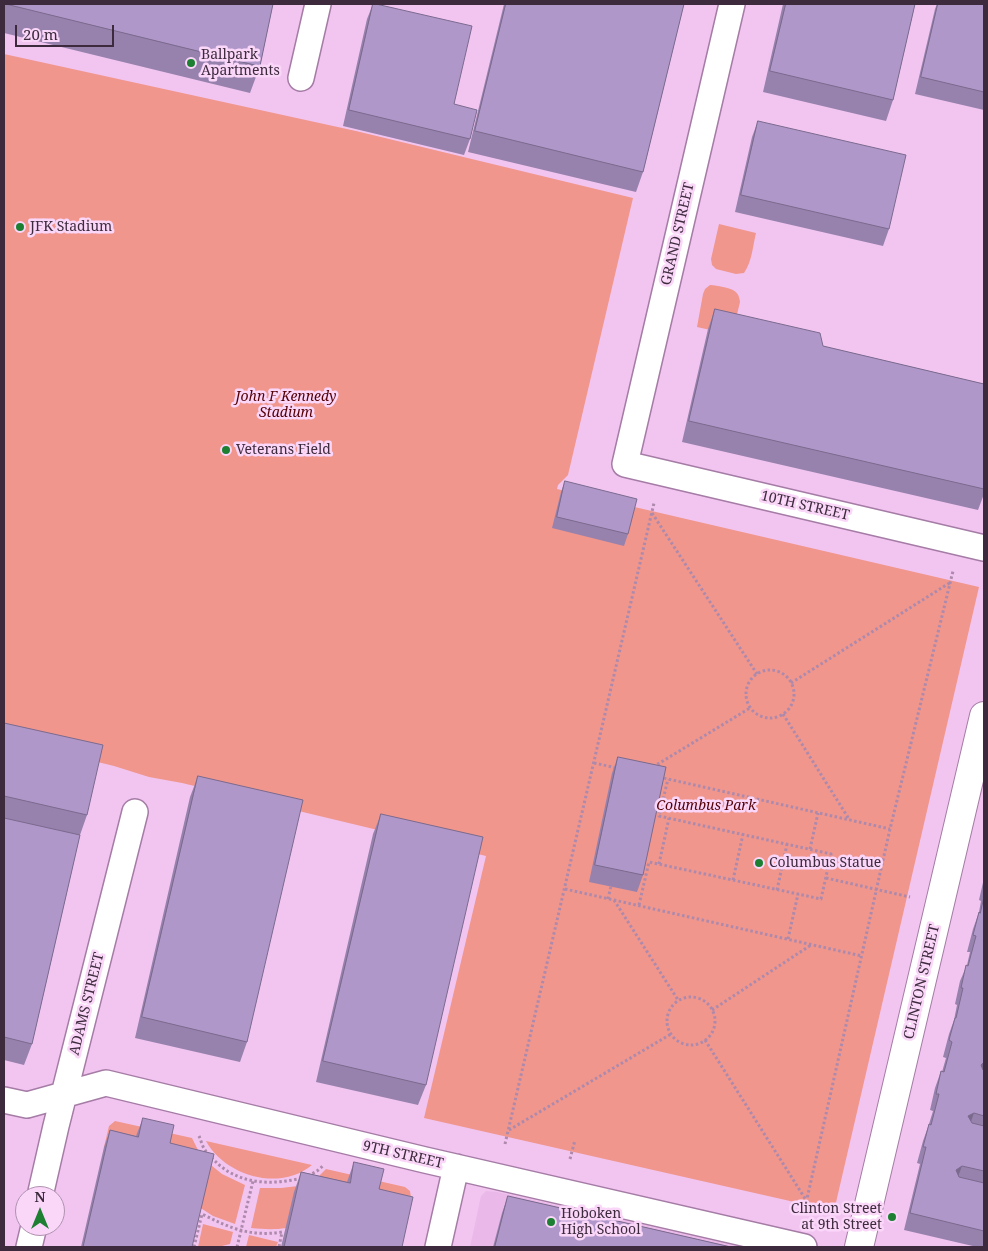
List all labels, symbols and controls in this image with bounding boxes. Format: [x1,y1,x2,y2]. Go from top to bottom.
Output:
scale bar [18,15,116,47]
text: 20 m [23,24,58,44]
place label: Ballpark Apartments [201,47,280,80]
marker: Ballpark Apartments [185,57,197,69]
street label: GRAND STREET [658,181,698,287]
place label: JFK Stadium [30,219,112,235]
marker: JFK Stadium [14,221,26,233]
park label: John F Kennedy Stadium [236,389,336,422]
place label: Veterans Field [236,442,331,458]
marker: Veterans Field [220,444,232,456]
street label: 10TH STREET [759,488,851,524]
park label: Columbus Park [656,798,756,814]
place label: Columbus Statue [769,855,881,871]
marker: Columbus Statue [753,857,765,869]
street label: CLINTON STREET [901,923,943,1041]
street label: ADAMS STREET [66,951,108,1057]
street label: 9TH STREET [361,1138,445,1172]
north arrow [15,1186,65,1236]
text: N [34,1187,46,1206]
place label: Clinton Street at 9th Street [791,1201,882,1234]
place label: Hoboken High School [561,1206,641,1238]
marker: Clinton Street at 9th Street [886,1211,898,1223]
marker: Hoboken High School [545,1216,557,1228]

